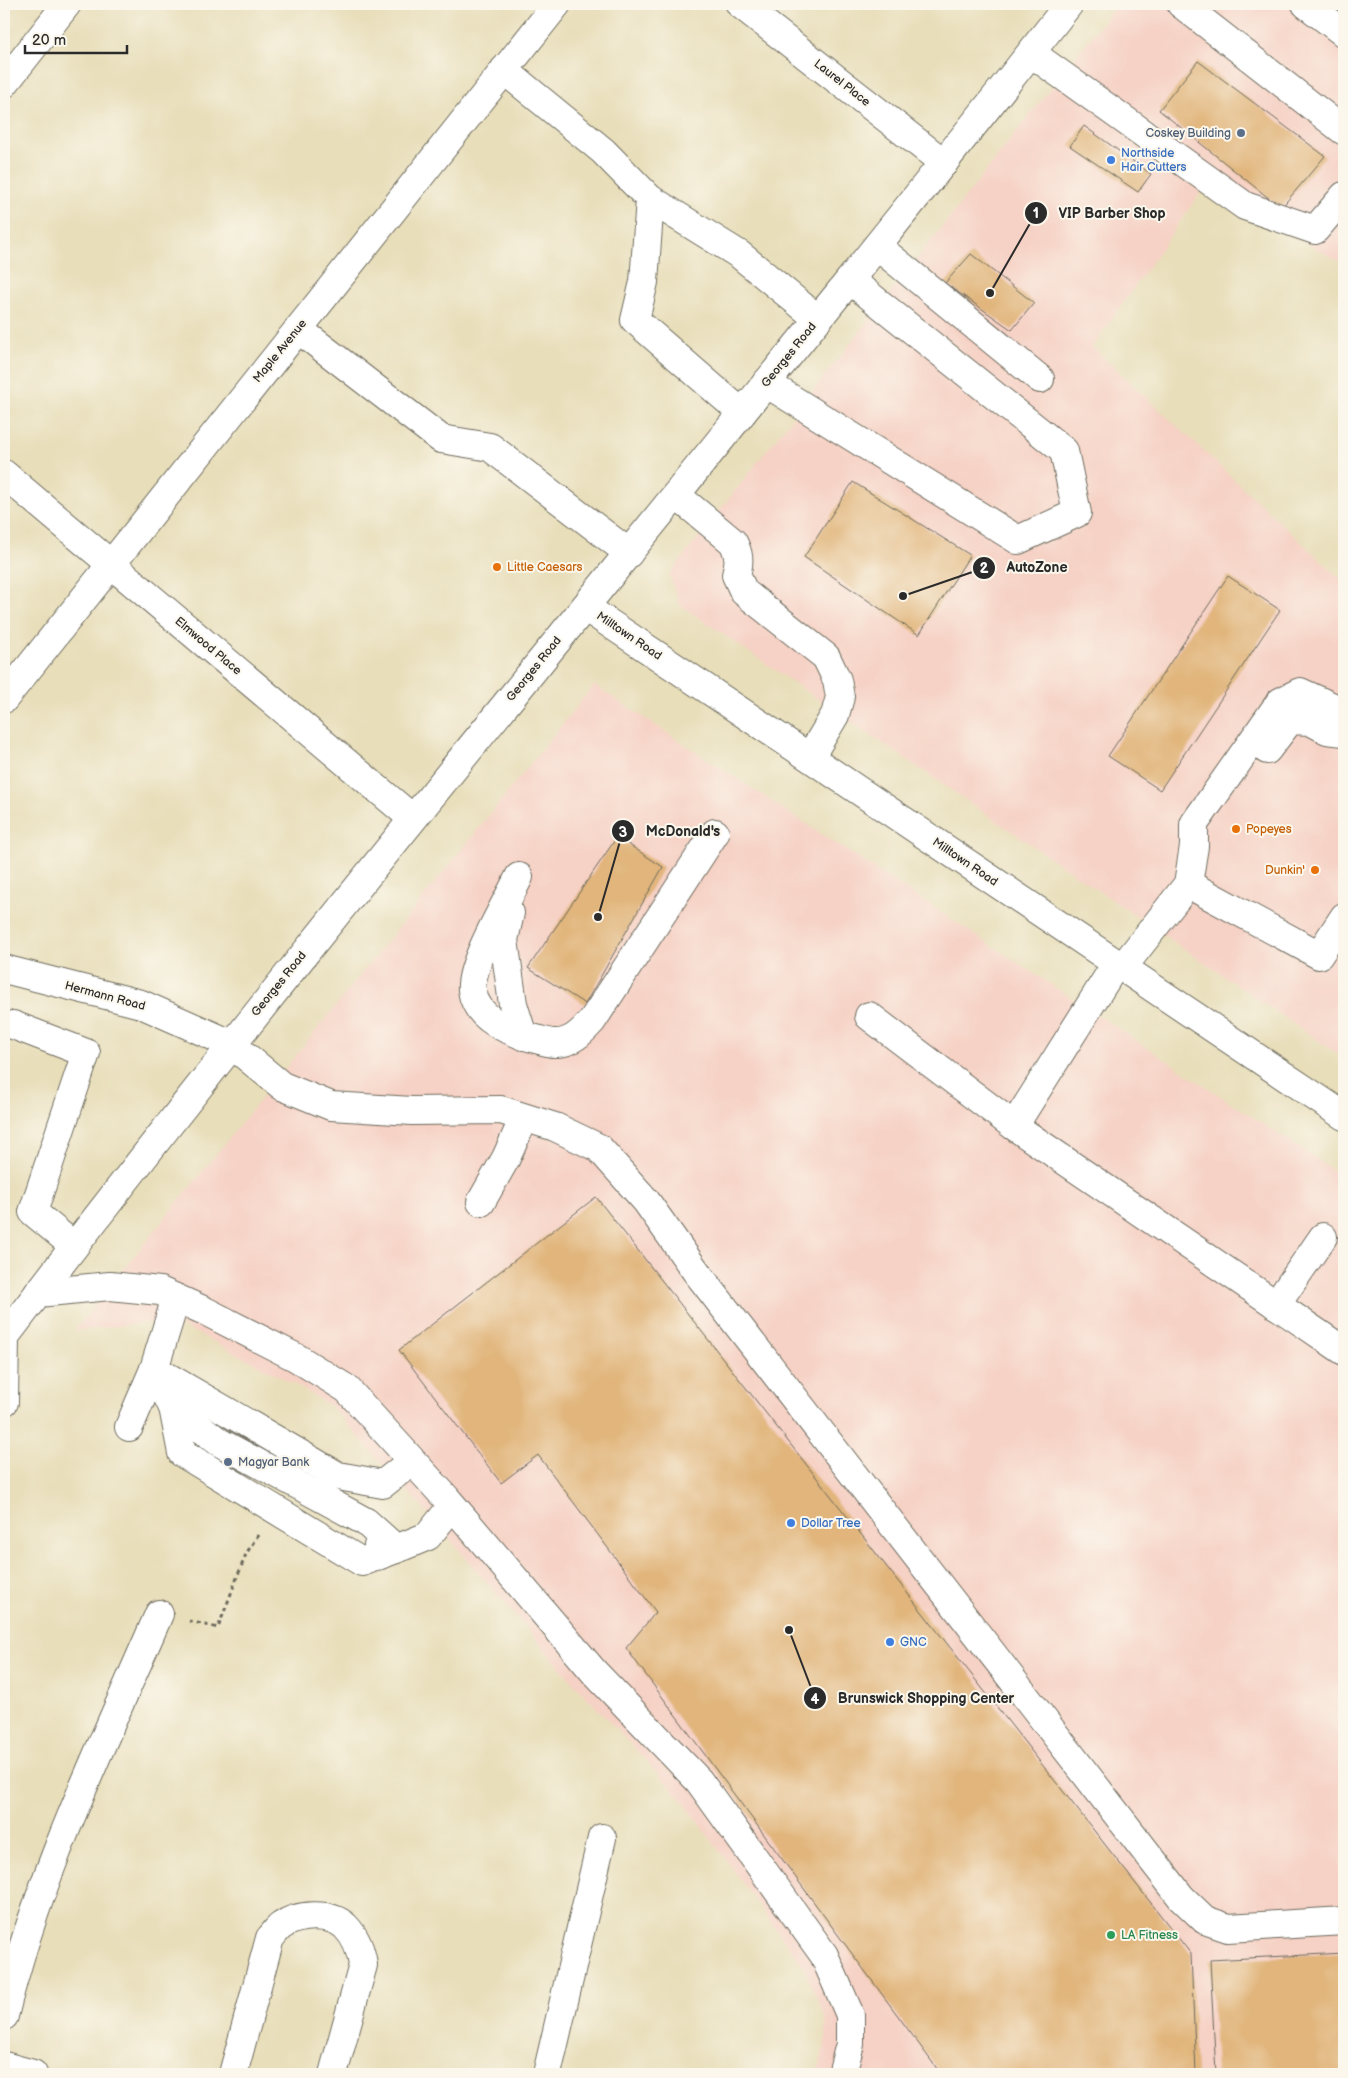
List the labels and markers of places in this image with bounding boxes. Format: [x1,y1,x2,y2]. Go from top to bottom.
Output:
place label: Coskey Building [1145,126,1231,141]
marker: Coskey Building [1235,127,1247,139]
place label: Northside Hair Cutters [1121,146,1187,175]
marker: Northside Hair Cutters [1105,154,1117,166]
callout: VIP Barber Shop [1024,199,1176,228]
callout: AutoZone [972,553,1077,582]
place label: Little Caesars [507,560,583,575]
marker: Little Caesars [491,561,503,573]
callout: McDonald's [610,817,730,846]
place label: Popeyes [1246,822,1292,837]
marker: Popeyes [1230,823,1242,835]
place label: Dunkin' [1265,863,1305,878]
marker: Dunkin' [1309,864,1321,876]
place label: Magyar Bank [238,1455,309,1470]
marker: Magyar Bank [222,1456,234,1468]
place label: Dollar Tree [801,1516,861,1531]
marker: Dollar Tree [785,1517,797,1529]
place label: GNC [900,1635,927,1650]
marker: GNC [884,1636,896,1648]
callout: Brunswick Shopping Center [802,1684,1024,1713]
place label: LA Fitness [1121,1928,1178,1943]
marker: LA Fitness [1105,1929,1117,1941]

